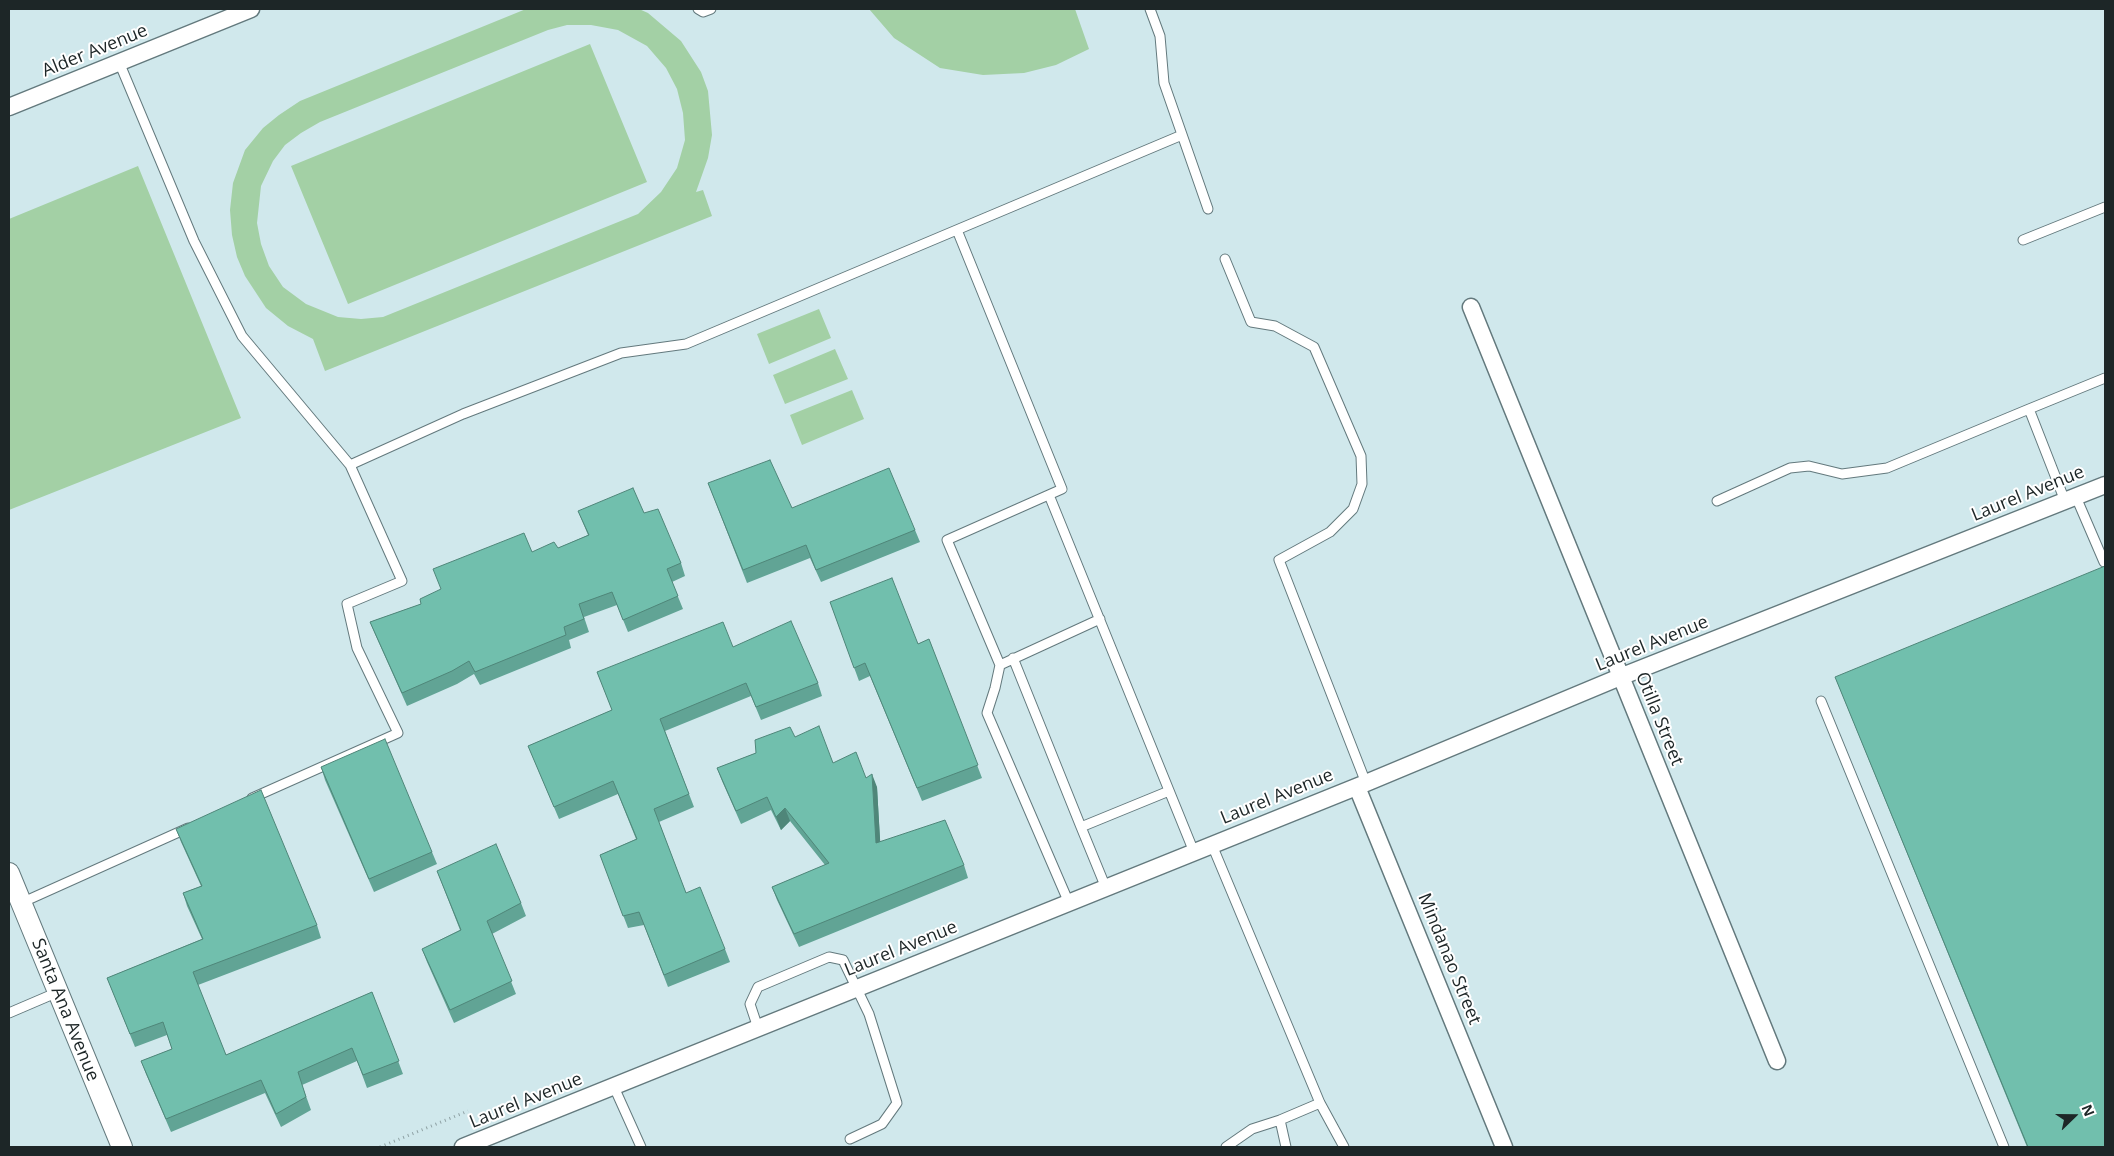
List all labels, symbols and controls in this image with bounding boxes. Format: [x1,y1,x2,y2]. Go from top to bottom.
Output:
street label: Alder Avenue [39,20,151,82]
street label: Laurel Avenue [1968,462,2088,526]
street label: Laurel Avenue [1592,612,1712,676]
street label: Otilla Street [1630,669,1688,769]
street label: Laurel Avenue [1217,765,1337,829]
street label: Mindanao Street [1413,890,1485,1028]
street label: Laurel Avenue [841,917,961,981]
street label: Santa Ana Avenue [27,936,103,1084]
street label: Laurel Avenue [466,1069,586,1133]
north arrow [2049,1091,2099,1141]
text: N [2077,1101,2099,1119]

